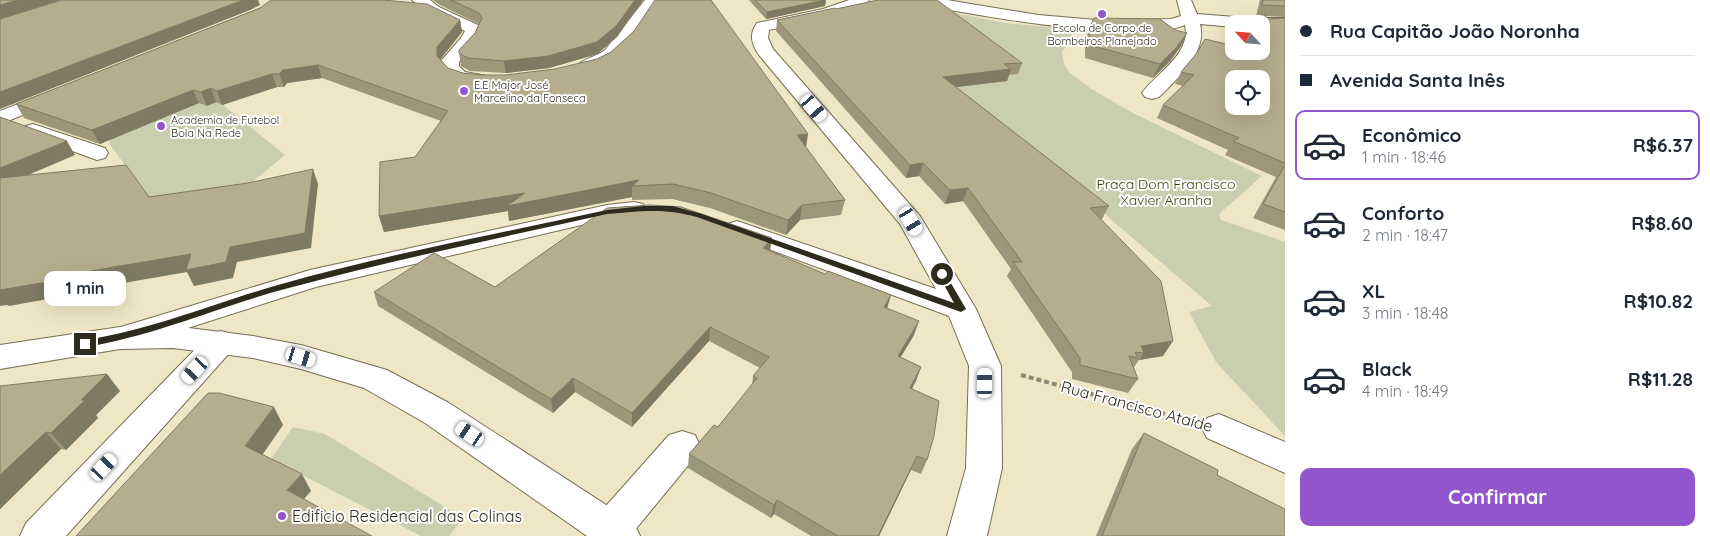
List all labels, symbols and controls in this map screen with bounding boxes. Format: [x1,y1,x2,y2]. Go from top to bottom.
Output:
marker: Escola de Corpo de Bombeiros Planejado [1096,8,1108,20]
north arrow [1225,15,1270,60]
map controls [1225,15,1270,115]
text: Rua Capitão João Noronha [1330,19,1580,43]
place label: Escola de Corpo de Bombeiros Planejado [1047,21,1157,48]
text: Avenida Santa Inês [1330,68,1505,92]
button: locate [1225,70,1270,115]
place label: E.E Major José Marcelino da Fonseca [474,78,586,105]
marker: E.E Major José Marcelino da Fonseca [458,85,470,97]
car [798,92,829,124]
place label: Academia de Futebol Bola Na Rede [171,113,279,140]
marker: Academia de Futebol Bola Na Rede [155,120,167,132]
icon: car [1302,123,1347,168]
text: Econômico [1362,123,1461,147]
text: R$6.37 [1633,133,1693,157]
text: 1 min · 18:46 [1362,147,1446,167]
park label: Praça Dom Francisco Xavier Aranha [1097,175,1235,209]
icon: car [1302,201,1347,246]
text: Conforto [1362,201,1444,225]
car [896,204,925,238]
text: R$8.60 [1631,211,1693,235]
text: 2 min · 18:47 [1362,225,1448,245]
route start [931,263,953,285]
callout: 1 min [44,272,126,306]
text: 1 min [66,278,104,298]
icon: car [1302,279,1347,324]
text: XL [1362,279,1385,303]
text: R$10.82 [1624,289,1693,313]
text: 3 min · 18:48 [1362,303,1449,323]
route end [74,333,96,355]
car [284,345,317,369]
car [179,354,210,386]
icon: car [1302,357,1347,402]
text: Black [1362,357,1412,381]
text: R$11.28 [1628,367,1693,391]
car [977,368,992,398]
street label: Rua Francisco Ataíde [1059,376,1215,436]
text: 4 min · 18:49 [1362,381,1449,401]
car [453,419,486,449]
car [88,451,119,483]
button: Confirmar [1300,468,1695,526]
place label: Edificio Residencial das Colinas [292,506,522,526]
marker: Edificio Residencial das Colinas [276,510,288,522]

